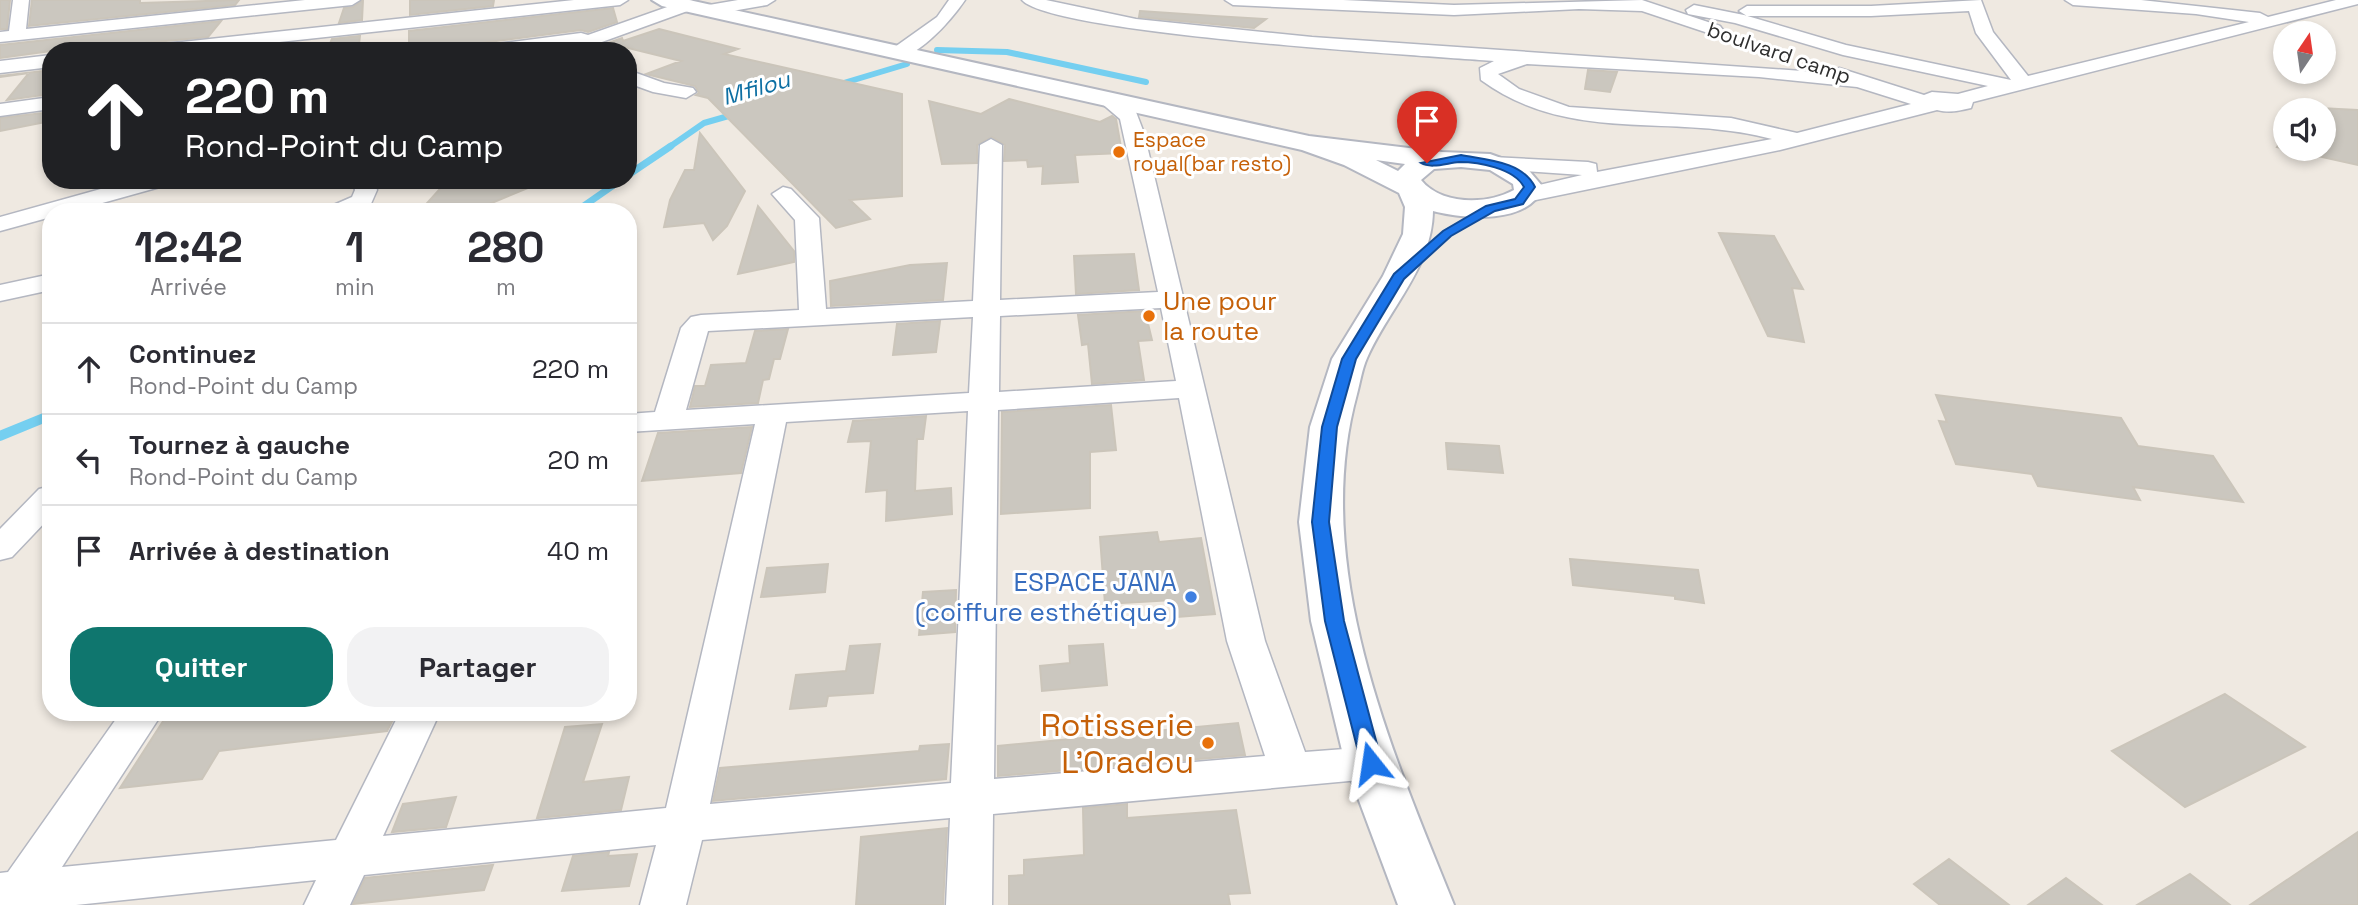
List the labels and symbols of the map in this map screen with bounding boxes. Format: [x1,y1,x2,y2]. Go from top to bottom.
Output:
street label: boulvard camp [1704,15,1855,90]
north arrow [2273,21,2336,84]
water label: Mfilou [719,64,794,112]
pin [1397,91,1457,163]
place label: Espace royal(bar resto) [1133,126,1291,177]
marker: Espace royal(bar resto) [1111,144,1127,160]
place label: Une pour la route [1163,284,1277,348]
marker: Une pour la route [1141,308,1157,324]
place label: ESPACE JANA (coiffure esthétique) [915,565,1177,629]
marker: ESPACE JANA (coiffure esthétique) [1183,589,1199,605]
place label: Rotisserie L'Oradou [1041,705,1194,782]
position arrow [1334,726,1408,800]
marker: Rotisserie L'Oradou [1200,735,1216,751]

